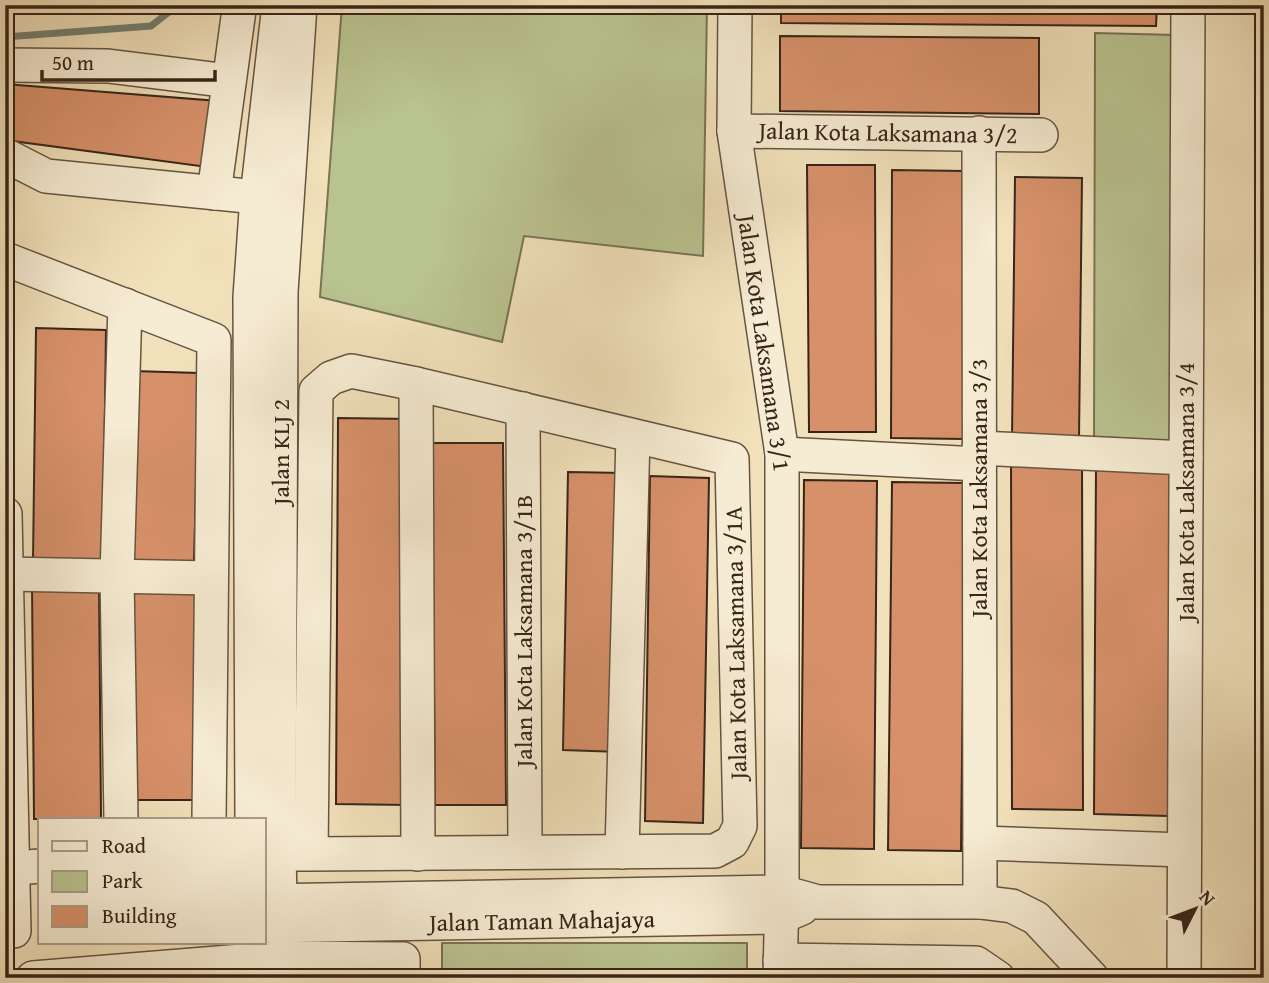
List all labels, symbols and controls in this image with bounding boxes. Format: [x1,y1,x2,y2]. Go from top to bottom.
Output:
scale bar [42,38,215,82]
text: 50 m [52,47,94,78]
street label: Jalan Kota Laksamana 3/2 [755,113,1018,152]
street label: Jalan Kota Laksamana 3/1 [729,209,800,474]
street label: Jalan Kota Laksamana 3/3 [961,359,996,620]
street label: Jalan Kota Laksamana 3/4 [1168,363,1203,624]
street label: Jalan KLJ 2 [263,399,298,508]
street label: Jalan Kota Laksamana 3/1B [506,495,541,770]
street label: Jalan Kota Laksamana 3/1A [716,506,755,783]
legend [38,818,266,944]
text: Road [102,830,147,861]
text: Park [102,865,143,896]
north arrow [1160,874,1230,944]
text: N [1193,884,1222,912]
text: Building [102,900,177,931]
street label: Jalan Taman Mahajaya [426,901,656,940]

